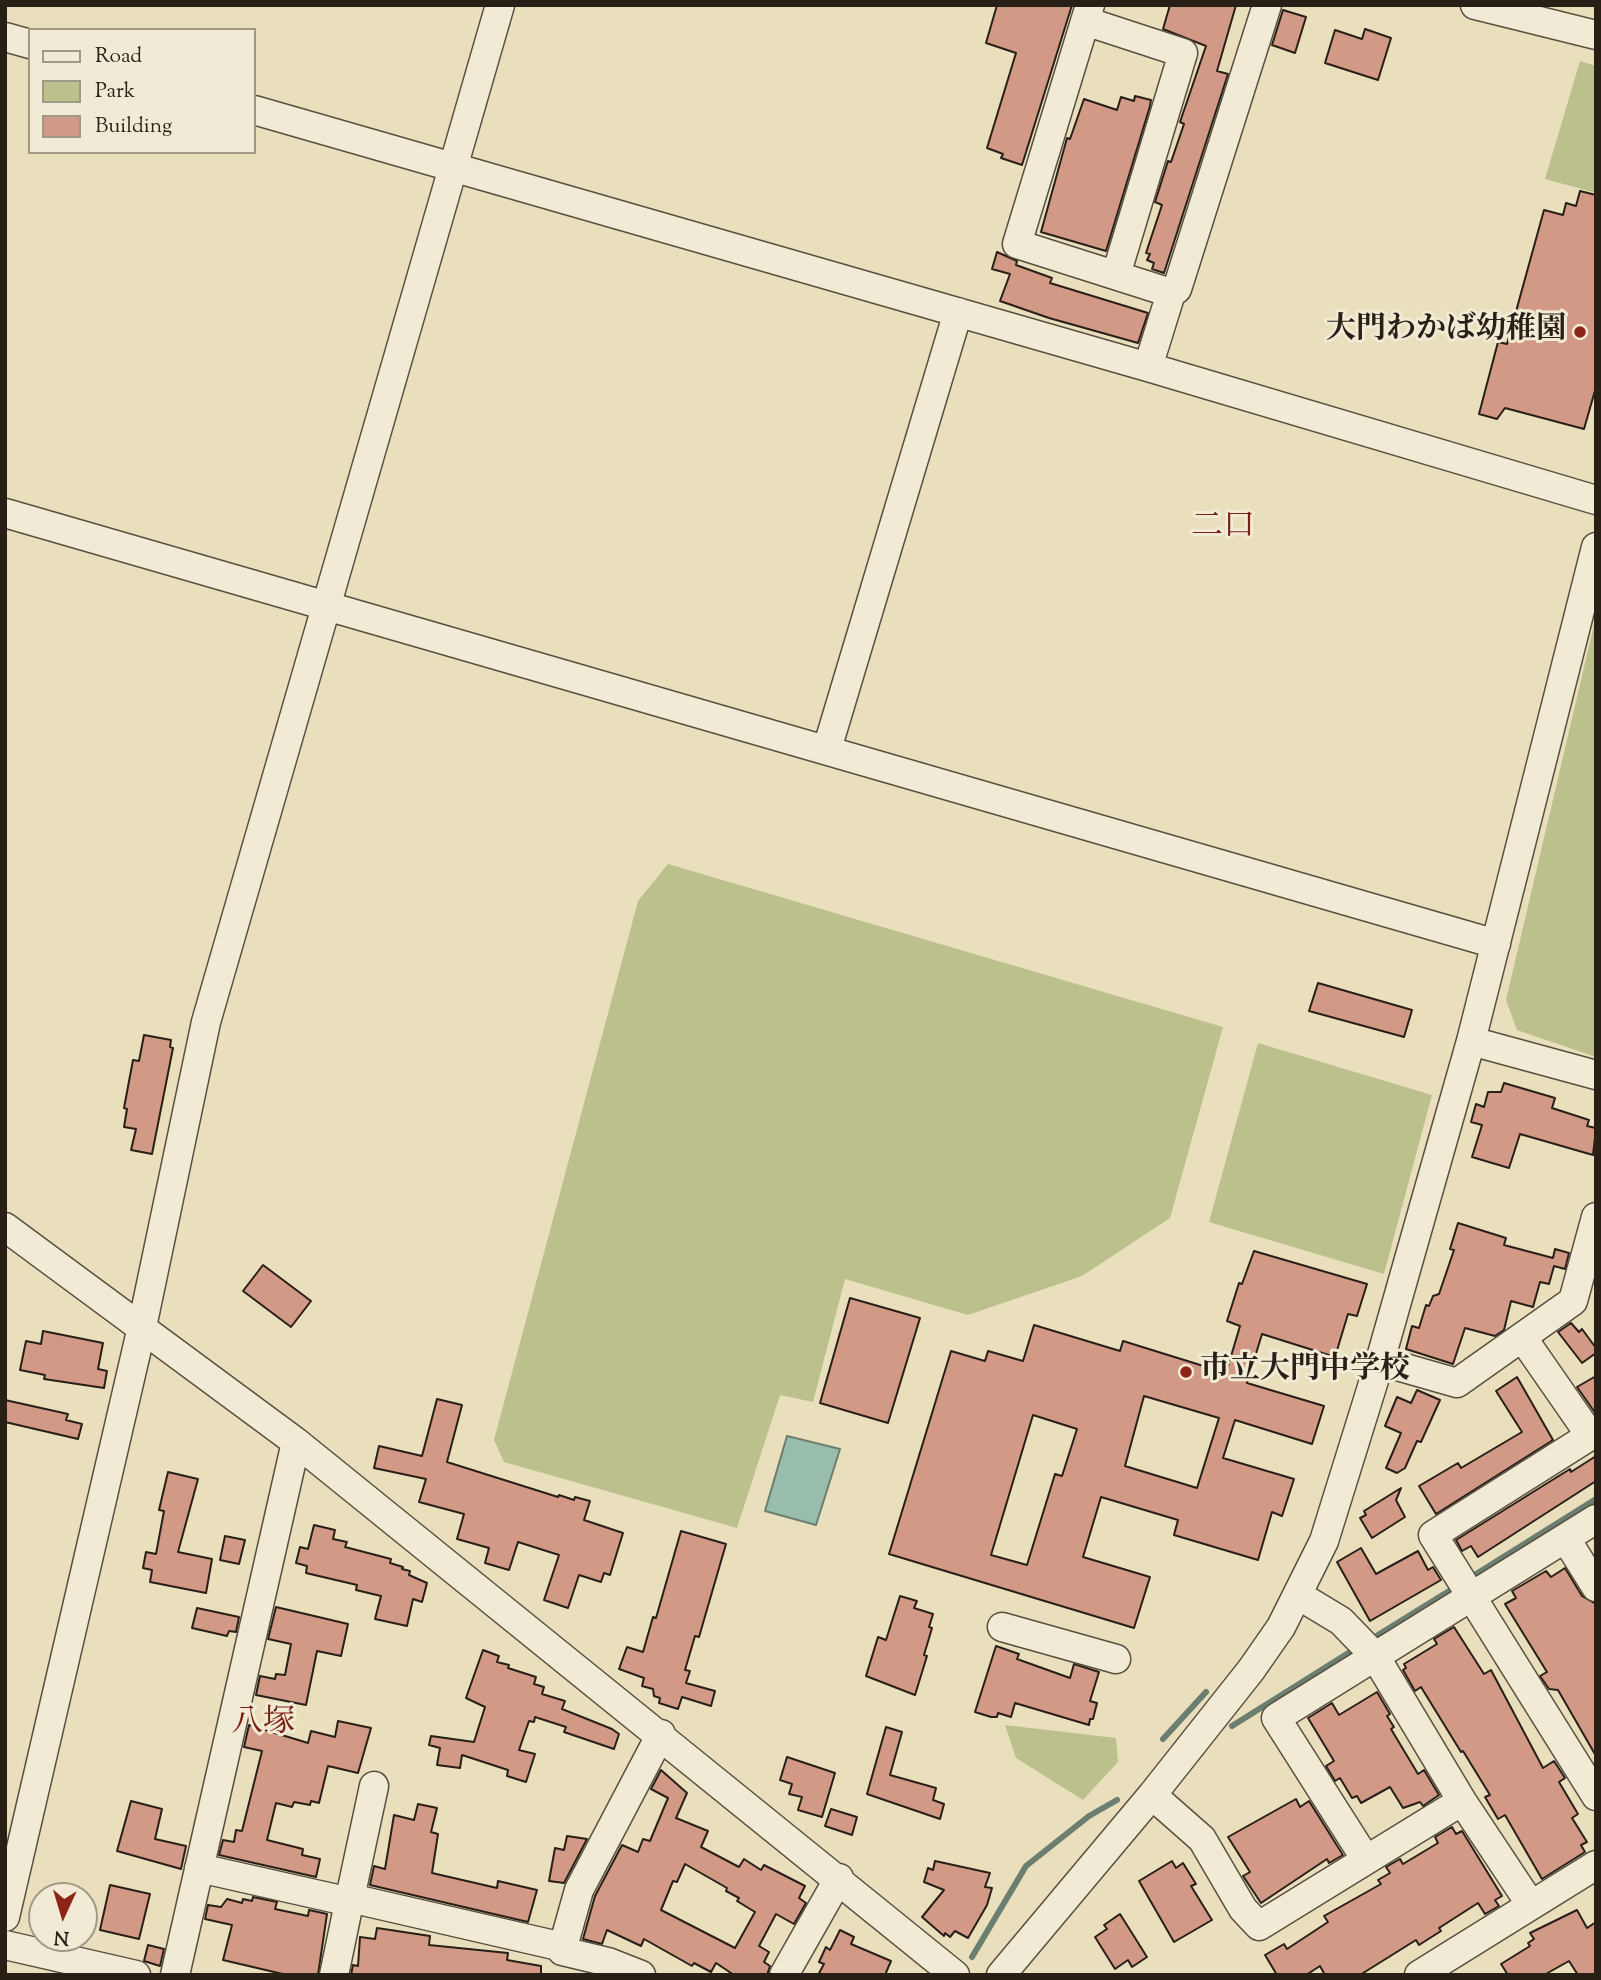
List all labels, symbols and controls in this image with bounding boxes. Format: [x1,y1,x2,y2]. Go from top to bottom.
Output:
legend [28,28,256,154]
text: Road [95,42,142,72]
text: Park [95,77,135,107]
text: Building [95,112,172,142]
place label: 大門わかば幼稚園 [1326,314,1566,350]
marker: 大門わかば幼稚園 [1572,324,1588,340]
district label: 二口 [1191,511,1255,549]
place label: 市立大門中学校 [1200,1354,1410,1390]
marker: 市立大門中学校 [1178,1364,1194,1380]
district label: 八塚 [231,1707,295,1745]
north arrow [28,1882,98,1952]
text: N [53,1922,70,1950]

